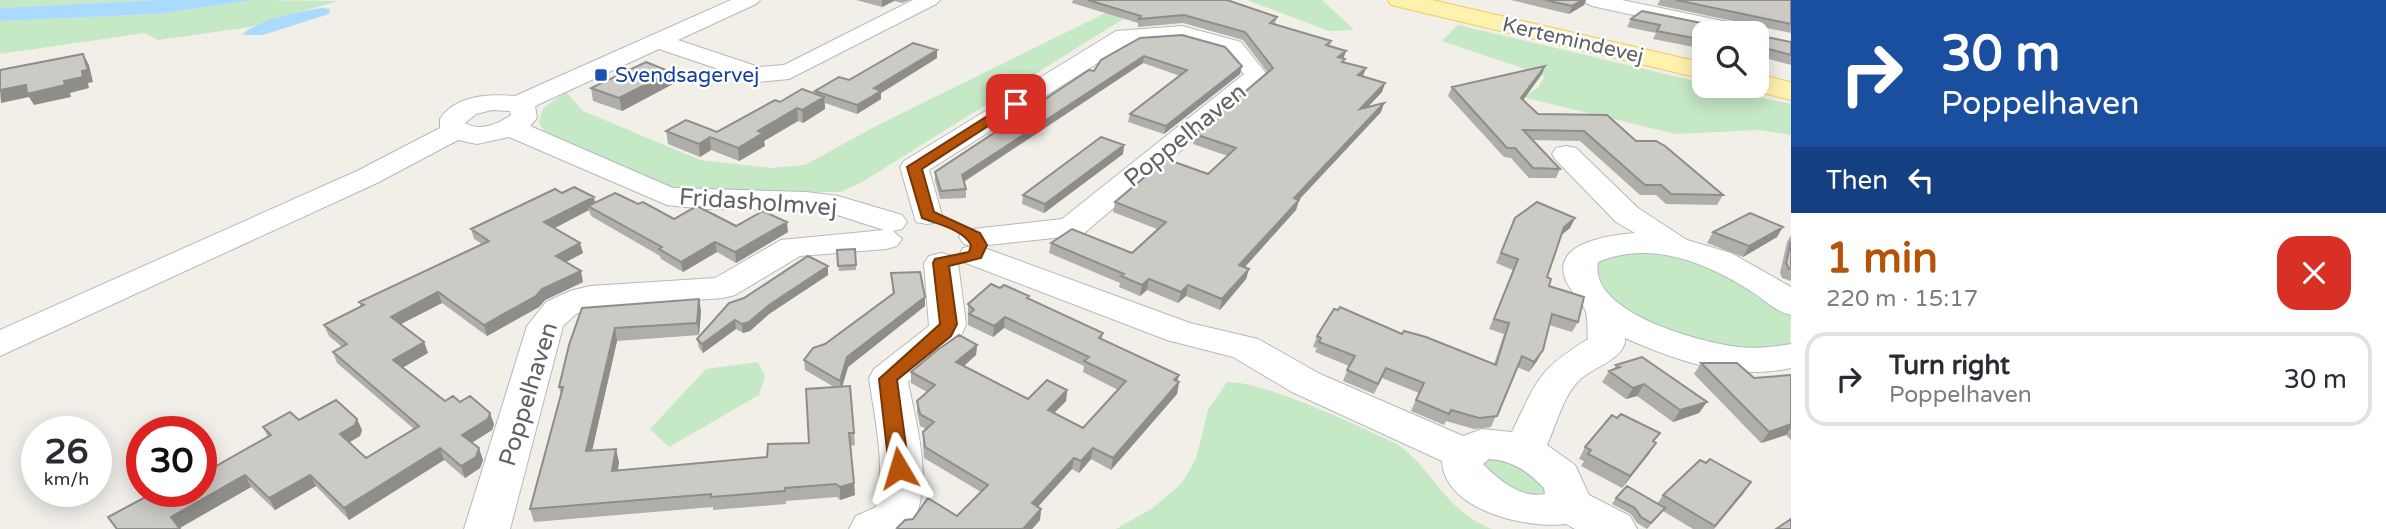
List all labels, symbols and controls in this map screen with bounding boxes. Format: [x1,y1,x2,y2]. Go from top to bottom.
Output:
street label: Kertemindevej [1500,12,1646,69]
map controls [1692,21,1769,98]
button: search [1692,21,1769,98]
text: 30 m [1941,25,2060,84]
icon: right [1826,28,1917,119]
place label: Svendsagervej [615,63,759,88]
marker: Svendsagervej [593,67,609,83]
pin [986,74,1046,134]
street label: Poppelhaven [1118,77,1252,194]
icon: arrive [997,85,1035,123]
text: Poppelhaven [1941,85,2140,123]
icon: left [1902,161,1940,199]
text: Then [1826,165,1888,196]
street label: Fridasholmvej [678,183,838,222]
text: 1 min [1826,233,1938,284]
button: close [2277,236,2351,310]
text: 220 m · 15:17 [1826,285,1978,313]
street label: Poppelhaven [493,319,564,470]
text: Turn right [1889,350,2010,381]
icon: right [1830,360,1868,398]
text: 30 m [2284,364,2347,395]
text: Poppelhaven [1889,381,2032,409]
speed limit sign: 30 [126,416,217,507]
text: 26 [45,431,88,473]
position arrow [862,431,936,505]
text: km/h [44,468,89,490]

